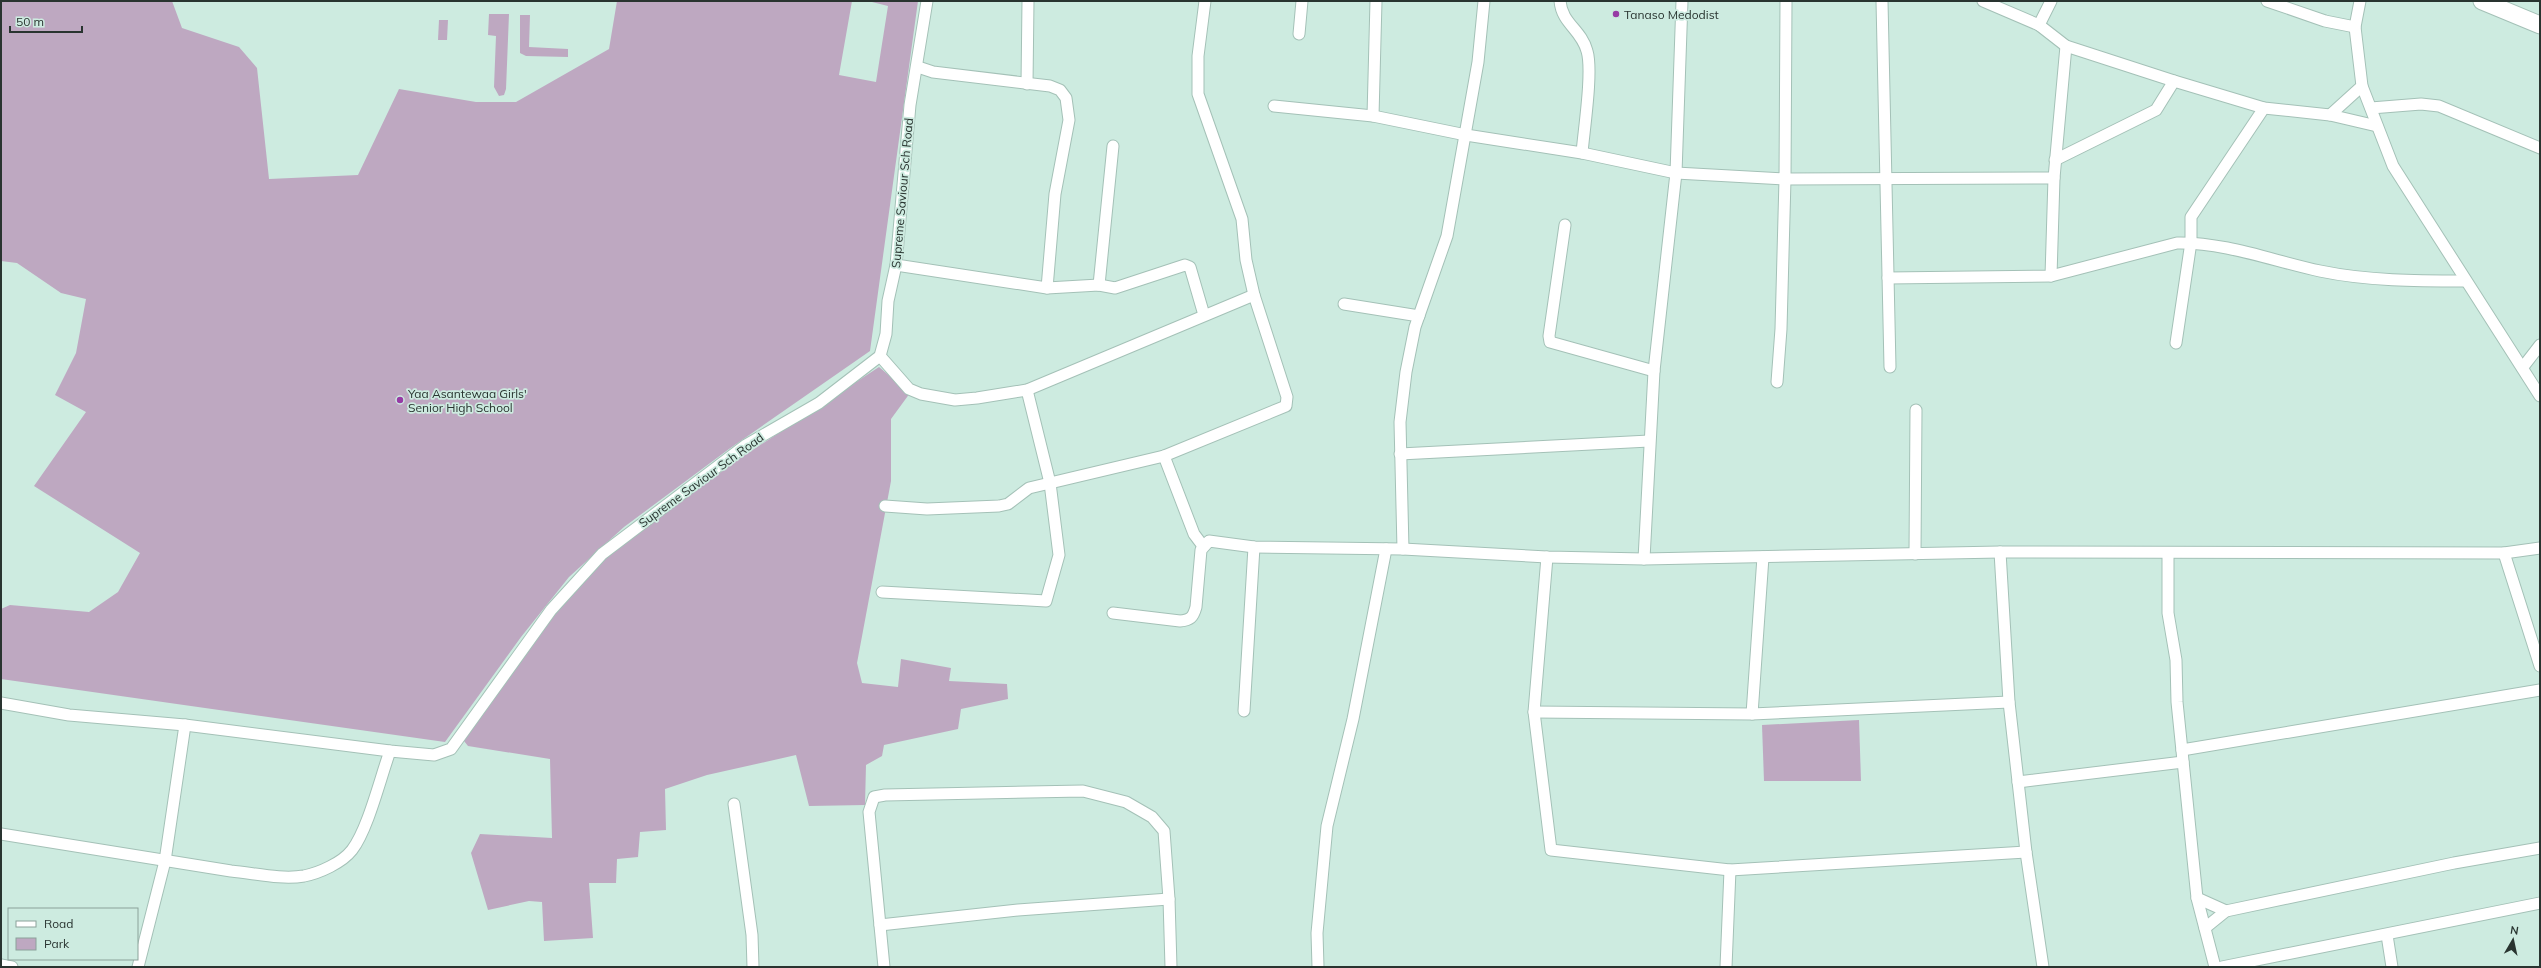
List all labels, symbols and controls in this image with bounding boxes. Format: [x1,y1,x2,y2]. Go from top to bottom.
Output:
place label: Tanaso Medodist [1624,7,1719,22]
scale bar [10,8,82,34]
marker: Tanaso Medodist [1611,9,1621,19]
text: 50 m [16,14,44,29]
street label: Supreme Saviour Sch Road [888,117,916,269]
place label: Yaa Asantewaa Girls' Senior High School [407,386,527,415]
marker: Yaa Asantewaa Girls' Senior High School [395,395,405,405]
street label: Supreme Saviour Sch Road [636,430,766,530]
legend [8,908,138,960]
text: Road [44,916,73,931]
north arrow [2493,920,2533,960]
text: N [2509,923,2520,938]
text: Park [44,936,70,951]

